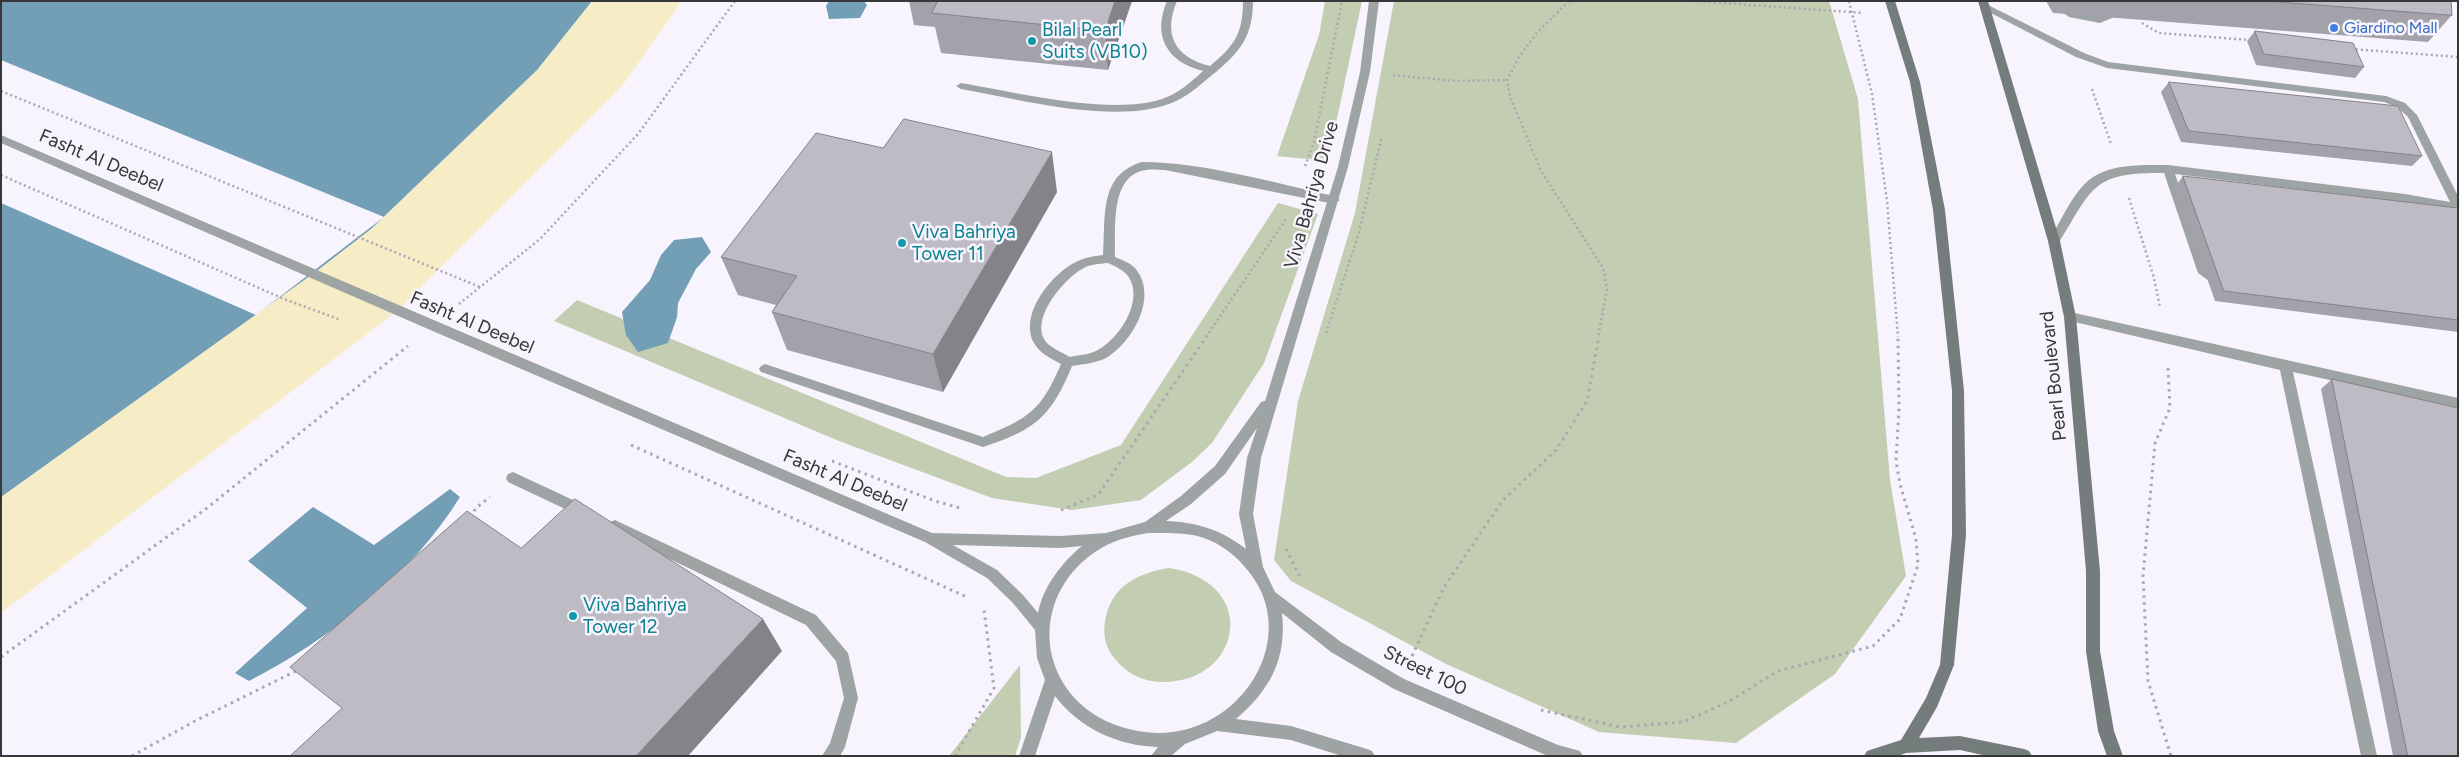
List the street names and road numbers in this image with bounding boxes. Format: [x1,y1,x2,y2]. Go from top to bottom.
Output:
street label: Viva Bahriya Drive [1280,119,1344,271]
street label: Fasht Al Deebel [36,125,166,197]
street label: Fasht Al Deebel [407,287,537,359]
street label: Pearl Boulevard [2036,310,2072,442]
street label: Fasht Al Deebel [780,445,910,517]
street label: Street 100 [1380,641,1470,701]

